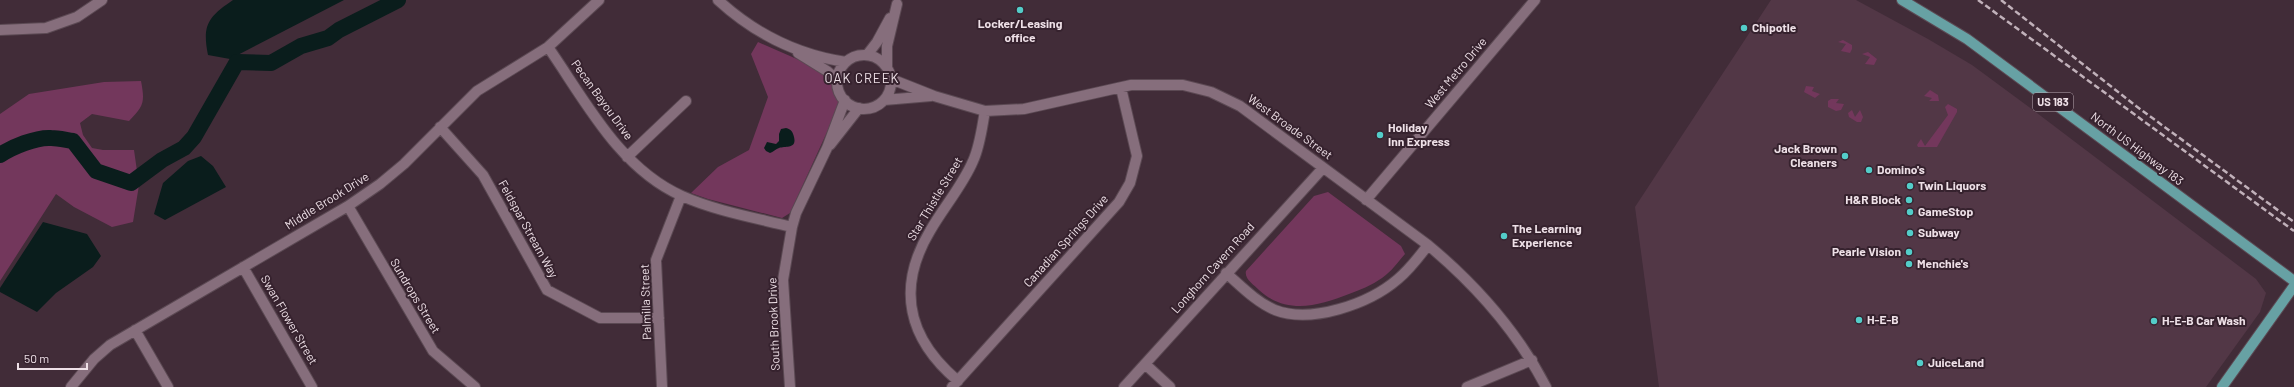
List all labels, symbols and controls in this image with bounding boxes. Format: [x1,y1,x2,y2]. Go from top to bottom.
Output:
marker: Locker/Leasing office [1015,5,1025,15]
place label: Locker/Leasing office [978,16,1063,44]
place label: Chipotle [1752,20,1797,34]
marker: Chipotle [1739,23,1749,33]
street label: West Metro Drive [1422,34,1489,111]
street label: Pecan Bayou Drive [569,57,637,142]
district label: OAK CREEK [824,70,900,86]
street label: West Broade Street [1245,91,1336,162]
road number: US 183 [2033,93,2073,111]
street label: North US Highway 183 [2088,109,2187,188]
place label: Holiday Inn Express [1388,120,1450,148]
marker: Holiday Inn Express [1375,130,1385,140]
place label: Jack Brown Cleaners [1774,141,1837,169]
marker: Jack Brown Cleaners [1840,151,1850,161]
street label: Star Thistle Street [904,154,965,243]
place label: Domino's [1877,162,1925,176]
marker: Domino's [1864,165,1874,175]
street label: Middle Brook Drive [282,169,371,232]
street label: Feldspar Stream Way [496,177,562,280]
place label: Twin Liquors [1918,178,1986,192]
marker: Twin Liquors [1905,181,1915,191]
street label: Canadian Springs Drive [1020,191,1110,289]
place label: H&R Block [1845,192,1902,206]
marker: H&R Block [1904,195,1914,205]
place label: GameStop [1918,204,1973,218]
marker: GameStop [1905,207,1915,217]
street label: Longhorn Cavern Road [1168,219,1257,316]
place label: The Learning Experience [1512,221,1582,249]
place label: Subway [1918,225,1960,239]
marker: Subway [1905,228,1915,238]
marker: The Learning Experience [1499,231,1509,241]
place label: Pearle Vision [1832,244,1901,258]
marker: Pearle Vision [1904,247,1914,257]
street label: Sundrops Street [388,256,444,335]
place label: Menchie's [1917,256,1969,270]
marker: Menchie's [1904,259,1914,269]
street label: Palmilla Street [637,264,653,340]
street label: Swan Flower Street [259,272,321,367]
street label: South Brook Drive [764,277,782,371]
place label: H-E-B [1867,312,1899,326]
place label: H-E-B Car Wash [2162,313,2246,327]
marker: H-E-B [1854,315,1864,325]
marker: H-E-B Car Wash [2149,316,2159,326]
scale bar [18,345,87,371]
text: 50 m [24,351,49,365]
place label: JuiceLand [1928,355,1984,369]
marker: JuiceLand [1915,358,1925,368]

